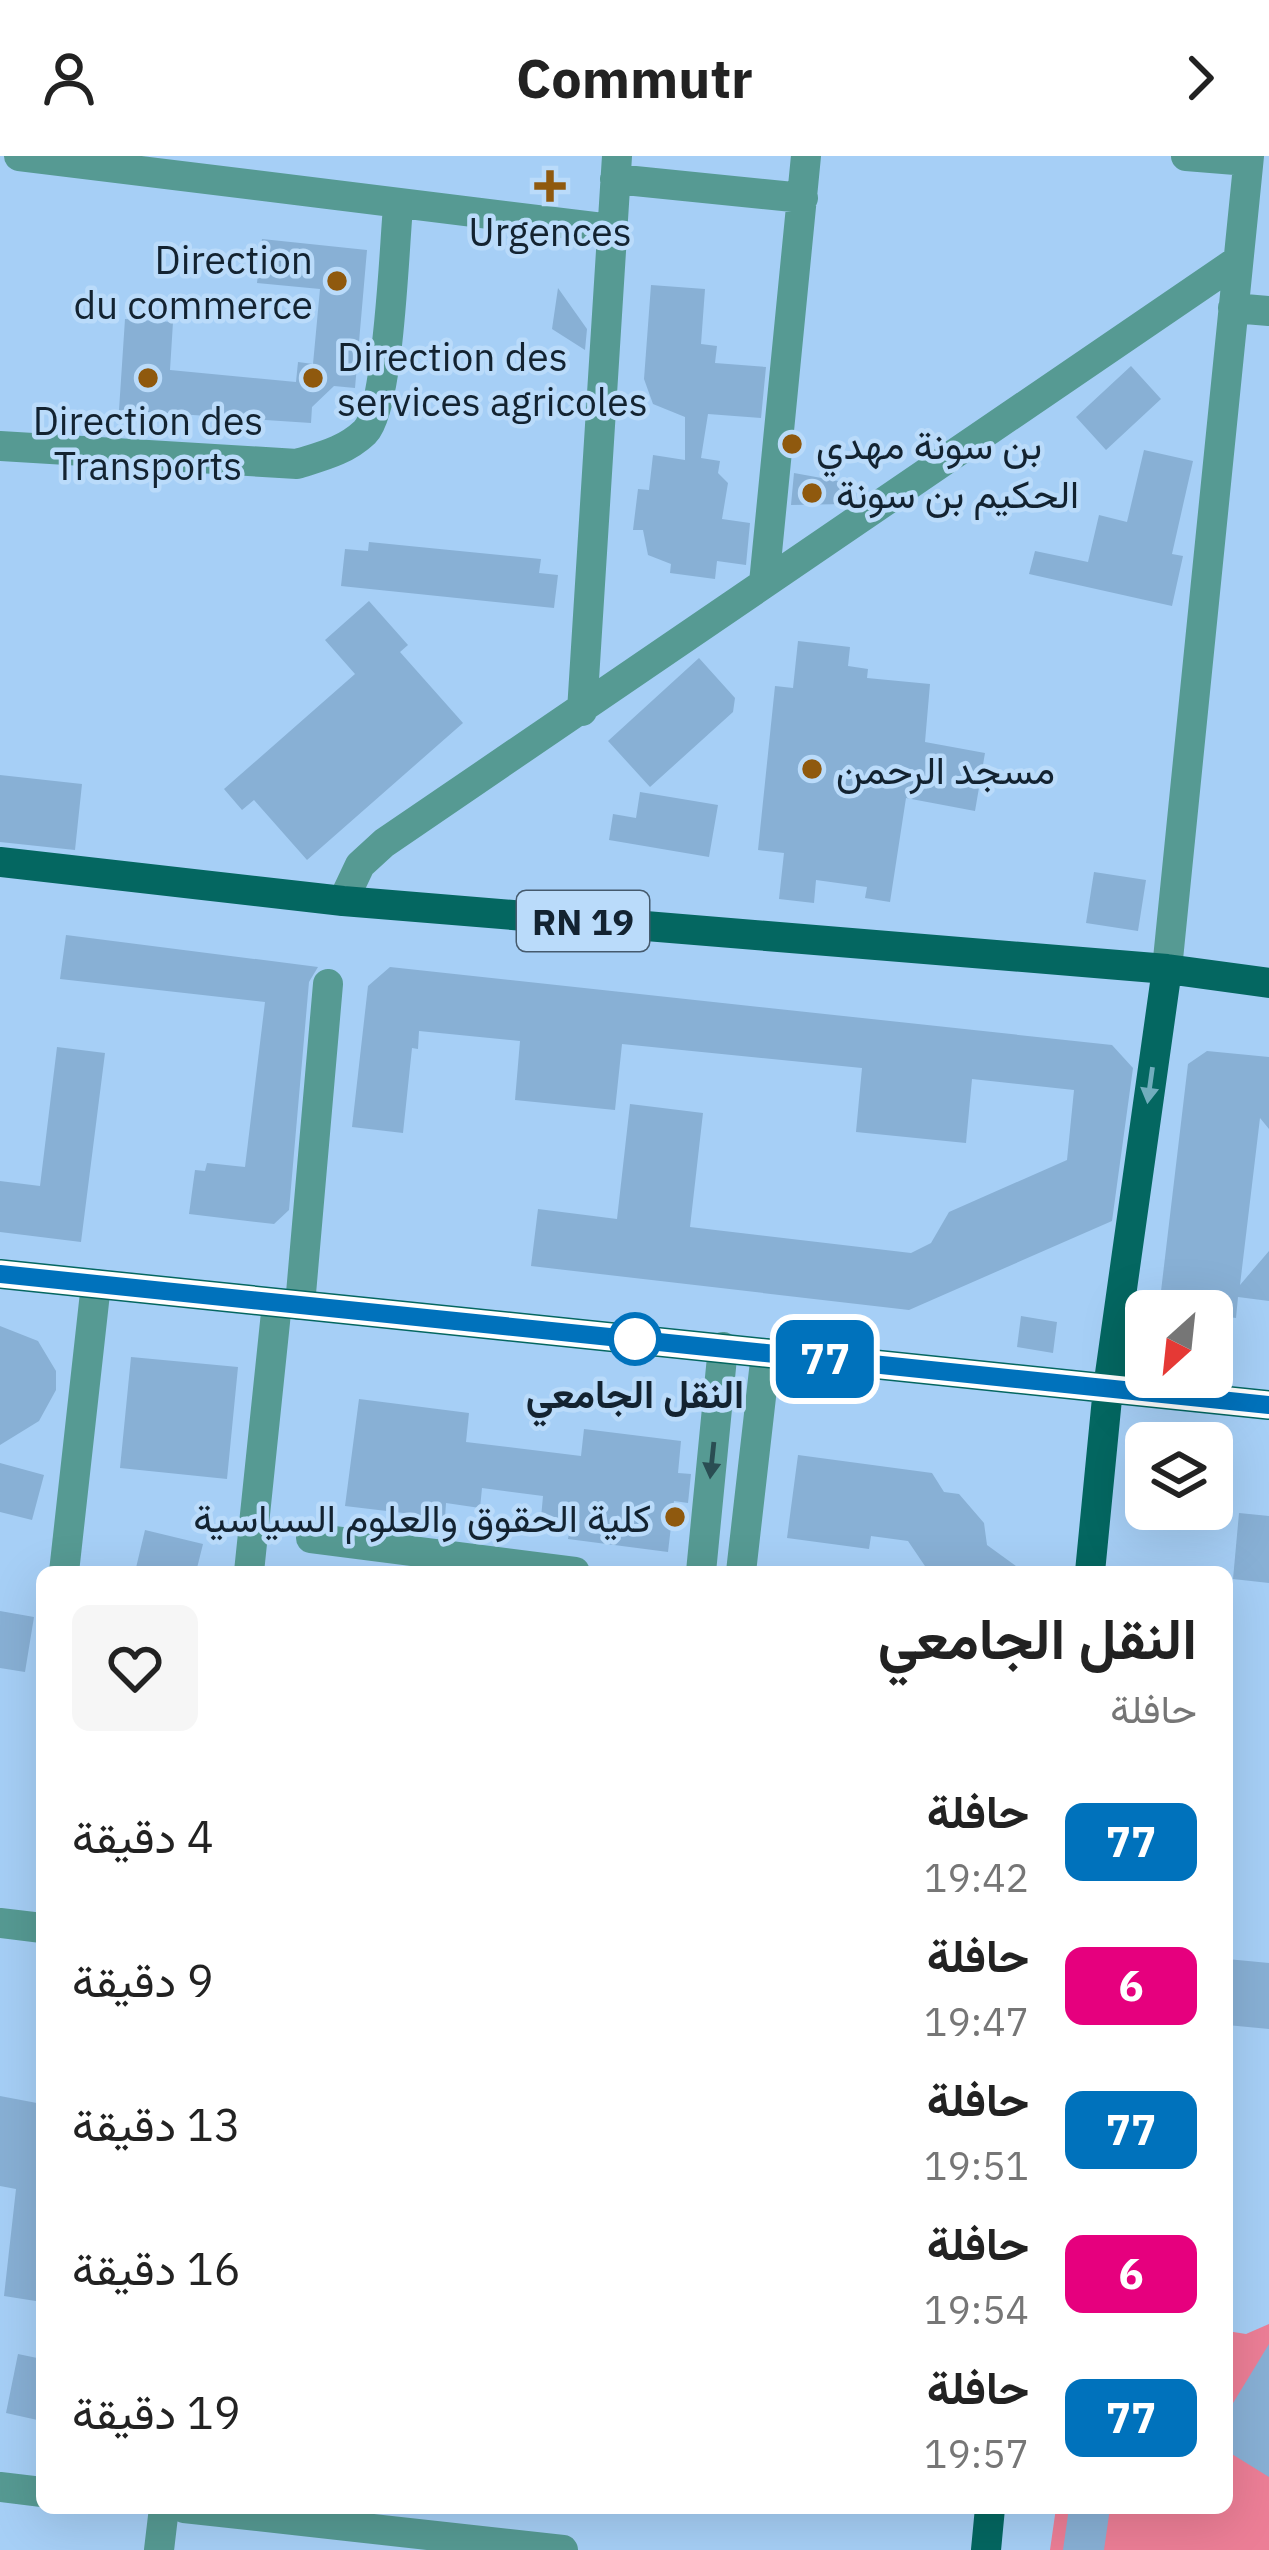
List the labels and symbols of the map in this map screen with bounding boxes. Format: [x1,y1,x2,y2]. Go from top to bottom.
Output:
marker: Urgences [534,170,566,202]
place label: Urgences [468,206,632,257]
place label: Direction du commerce [73,234,313,330]
marker: Direction du commerce [324,268,350,294]
place label: Direction des services agricoles [337,331,648,427]
marker: Direction des Transports [135,365,161,391]
marker: Direction des services agricoles [300,365,326,391]
place label: Direction des Transports [33,395,263,491]
place label: بن سونة مهدي [816,419,1042,477]
marker: بن سونة مهدي [779,431,805,457]
place label: الحكيم بن سونة [836,468,1079,520]
marker: الحكيم بن سونة [799,480,825,506]
place label: مسجد الرحمن [836,744,1055,795]
marker: مسجد الرحمن [799,756,825,782]
road number: RN 19 [517,891,649,951]
one-way arrow [1141,1066,1160,1104]
north arrow [1125,1290,1233,1398]
marker: النقل الجامعي [610,1314,660,1364]
line badge: 77 [771,1320,879,1398]
place label: النقل الجامعي [526,1368,744,1427]
one-way arrow [702,1442,721,1479]
place label: كلية الحقوق والعلوم السياسية [193,1492,651,1544]
marker: كلية الحقوق والعلوم السياسية [662,1504,688,1530]

